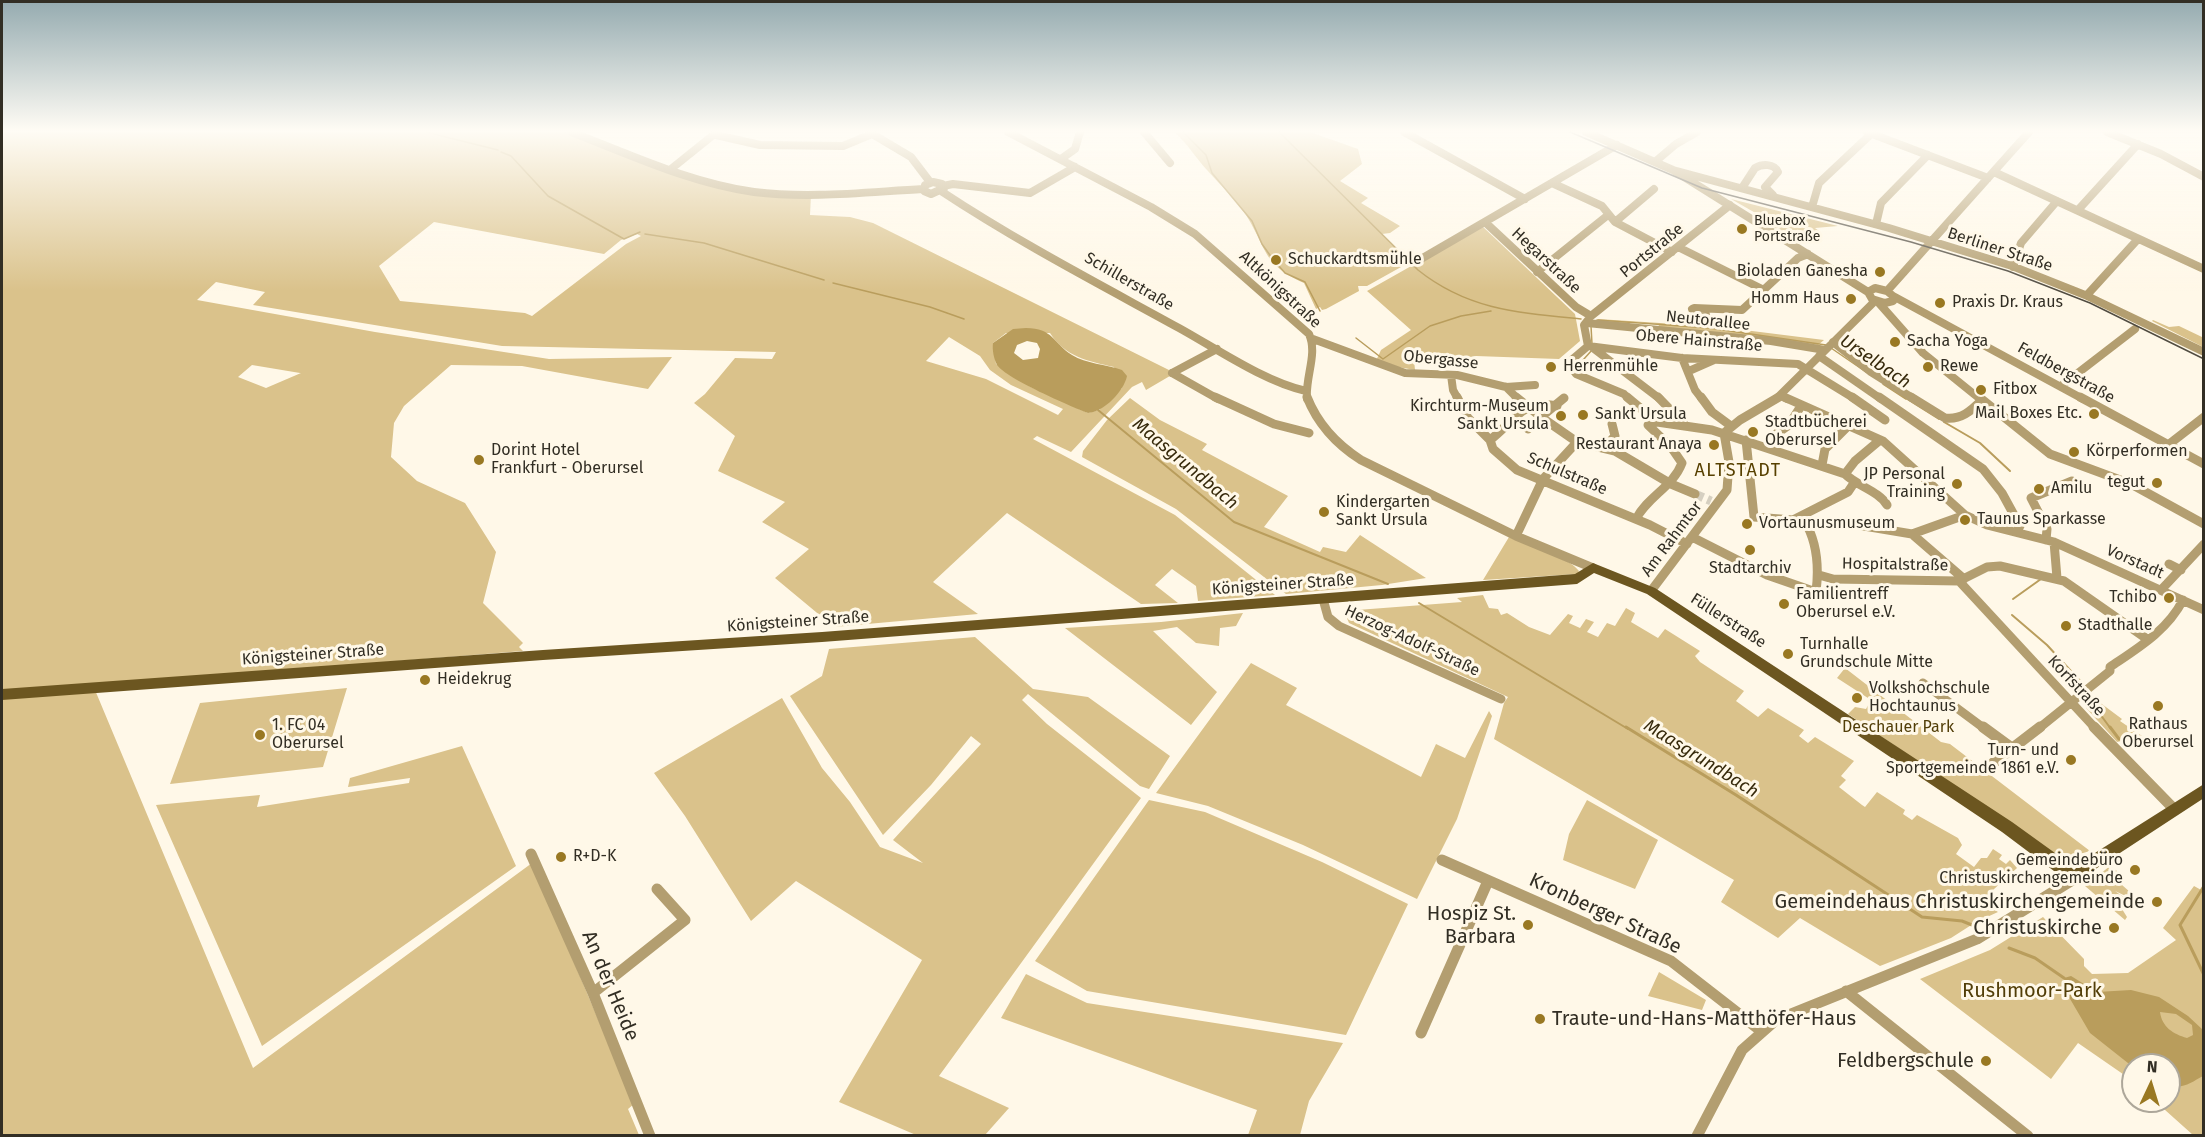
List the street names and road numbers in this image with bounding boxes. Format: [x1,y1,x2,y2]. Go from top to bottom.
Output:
street label: Portstraße [1616,220,1688,282]
street label: Hegarstraße [1507,224,1585,298]
street label: Berliner Straße [1945,224,2055,276]
street label: Altkönigstraße [1235,247,1325,333]
street label: Schillerstraße [1081,249,1177,315]
street label: Neutorallee [1665,307,1751,335]
street label: Obere Hainstraße [1635,326,1763,356]
street label: Feldbergstraße [2014,338,2118,408]
street label: Obergasse [1403,347,1479,373]
street label: Schulstraße [1524,448,1610,500]
street label: Am Rahmtor [1637,497,1707,581]
street label: Vorstadt [2103,541,2167,583]
street label: Hospitalstraße [1842,554,1948,576]
street label: Königsteiner Straße [1211,570,1355,600]
street label: Füllerstraße [1687,589,1769,653]
street label: Herzog-Adolf-Straße [1341,601,1483,681]
street label: Königsteiner Straße [726,607,870,637]
street label: Königsteiner Straße [241,640,385,670]
street label: Korfstraße [2043,652,2109,720]
street label: Kronberger Straße [1525,868,1685,960]
street label: An der Heide [576,927,644,1045]

